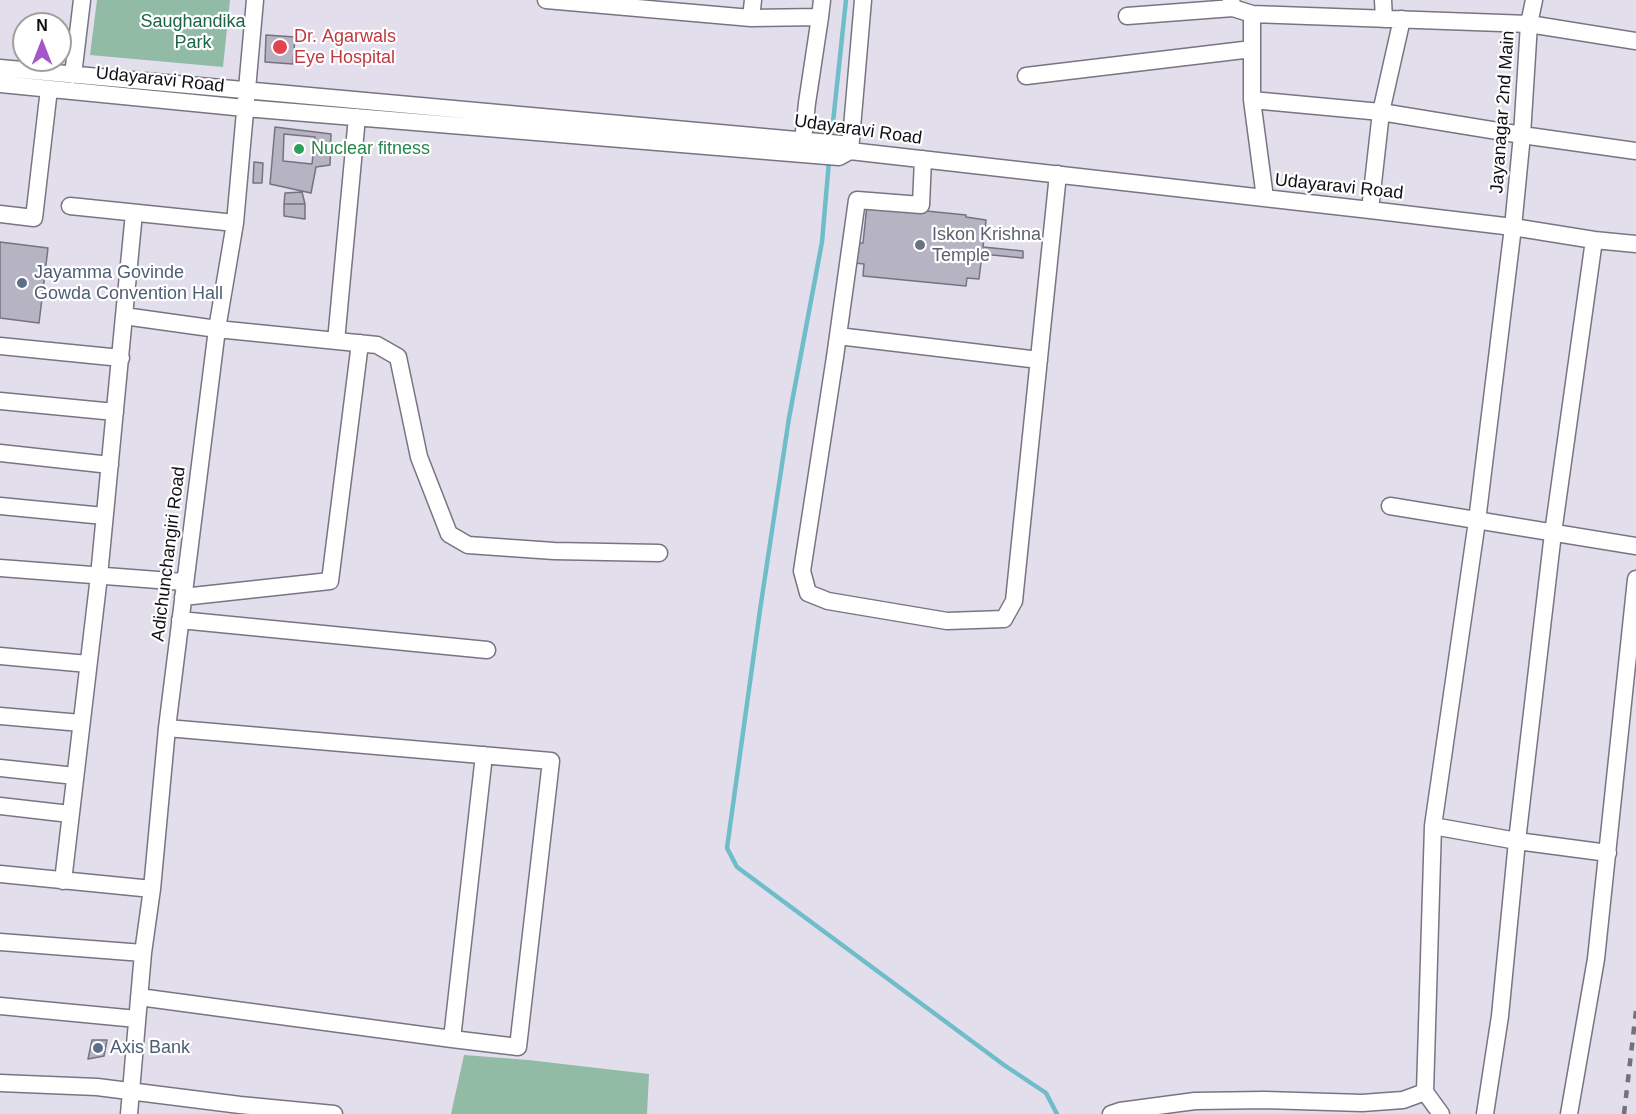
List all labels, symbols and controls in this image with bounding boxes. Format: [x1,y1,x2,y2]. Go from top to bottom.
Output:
park label: Saughandika Park [140,11,246,54]
north arrow [12,12,72,72]
text: N [36,17,48,34]
place label: Dr. Agarwals Eye Hospital [294,26,396,68]
street label: Jayanagar 2nd Main [1487,30,1519,194]
marker: Dr. Agarwals Eye Hospital [271,38,289,56]
street label: Udayaravi Road [95,63,225,97]
street label: Udayaravi Road [793,110,923,150]
place label: Nuclear fitness [311,138,430,160]
marker: Nuclear fitness [292,142,306,156]
street label: Udayaravi Road [1274,170,1404,204]
place label: Iskon Krishna Temple [932,224,1041,266]
marker: Iskon Krishna Temple [913,238,927,252]
place label: Jayamma Govinde Gowda Convention Hall [34,262,223,304]
marker: Jayamma Govinde Gowda Convention Hall [15,276,29,290]
street label: Adichunchangiri Road [148,465,190,643]
place label: Axis Bank [110,1037,190,1059]
marker: Axis Bank [91,1041,105,1055]

